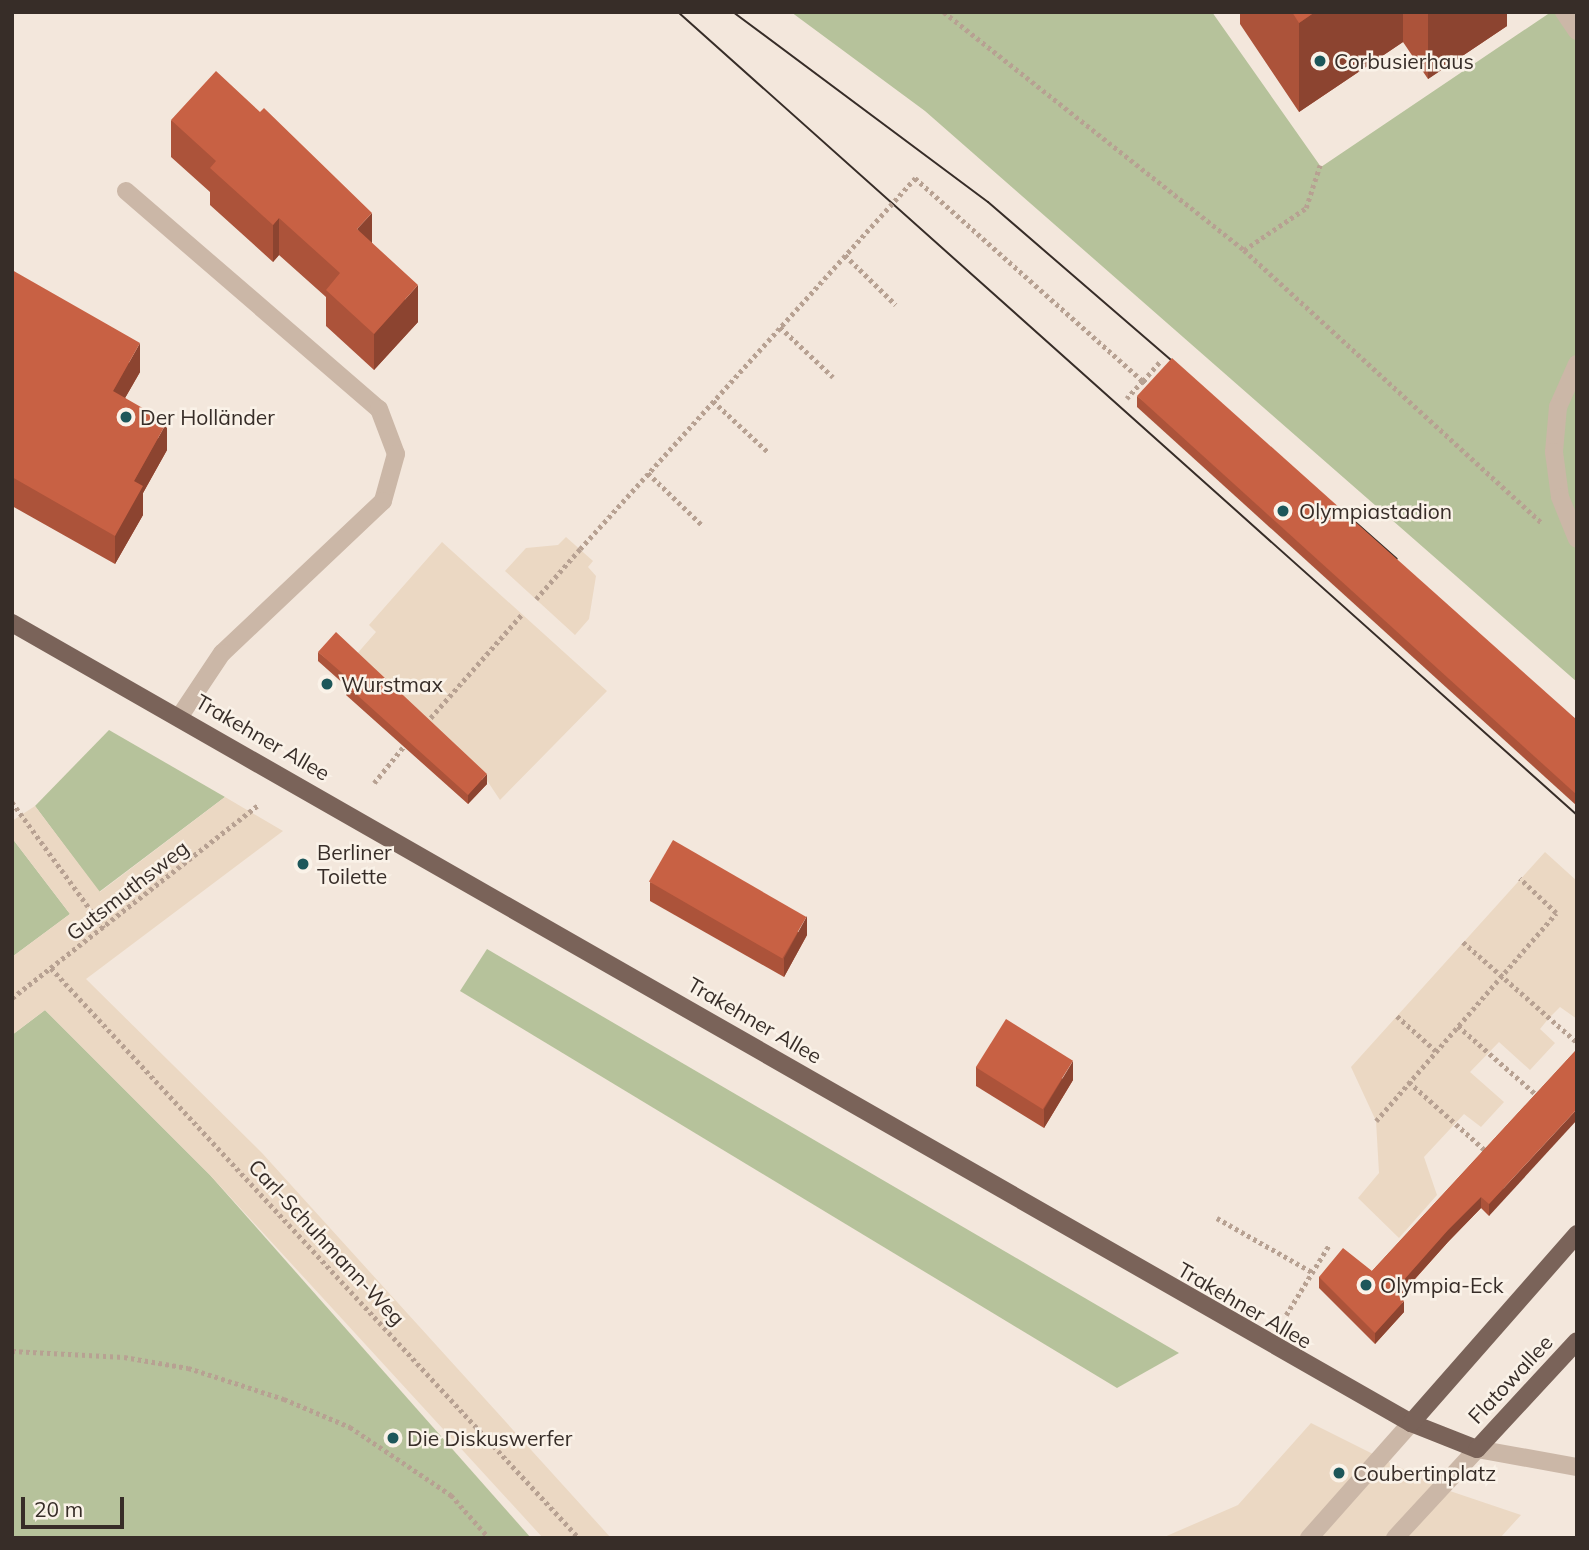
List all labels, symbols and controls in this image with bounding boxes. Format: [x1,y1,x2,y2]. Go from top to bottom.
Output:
place label: Corbusierhaus [1334,48,1474,74]
marker: Corbusierhaus [1312,53,1328,69]
place label: Der Holländer [140,404,275,430]
marker: Der Holländer [118,409,134,425]
place label: Olympiastadion [1299,498,1452,524]
marker: Olympiastadion [1273,501,1293,521]
place label: Wurstmax [341,671,443,697]
marker: Wurstmax [319,676,335,692]
street label: Trakehner Allee [191,688,335,786]
street label: Gutsmuthsweg [61,835,193,945]
place label: Berliner Toilette [317,839,392,889]
marker: Berliner Toilette [295,856,311,872]
street label: Trakehner Allee [683,971,827,1069]
street label: Carl-Schuhmann-Weg [243,1154,411,1330]
street label: Trakehner Allee [1173,1256,1317,1354]
place label: Olympia-Eck [1380,1272,1503,1298]
marker: Olympia-Eck [1358,1277,1374,1293]
street label: Flatowallee [1463,1329,1557,1429]
place label: Die Diskuswerfer [407,1425,572,1451]
marker: Die Diskuswerfer [385,1430,401,1446]
place label: Coubertinplatz [1353,1460,1496,1486]
marker: Coubertinplatz [1331,1465,1347,1481]
scale bar [24,1484,128,1528]
text: 20 m [34,1496,83,1522]

